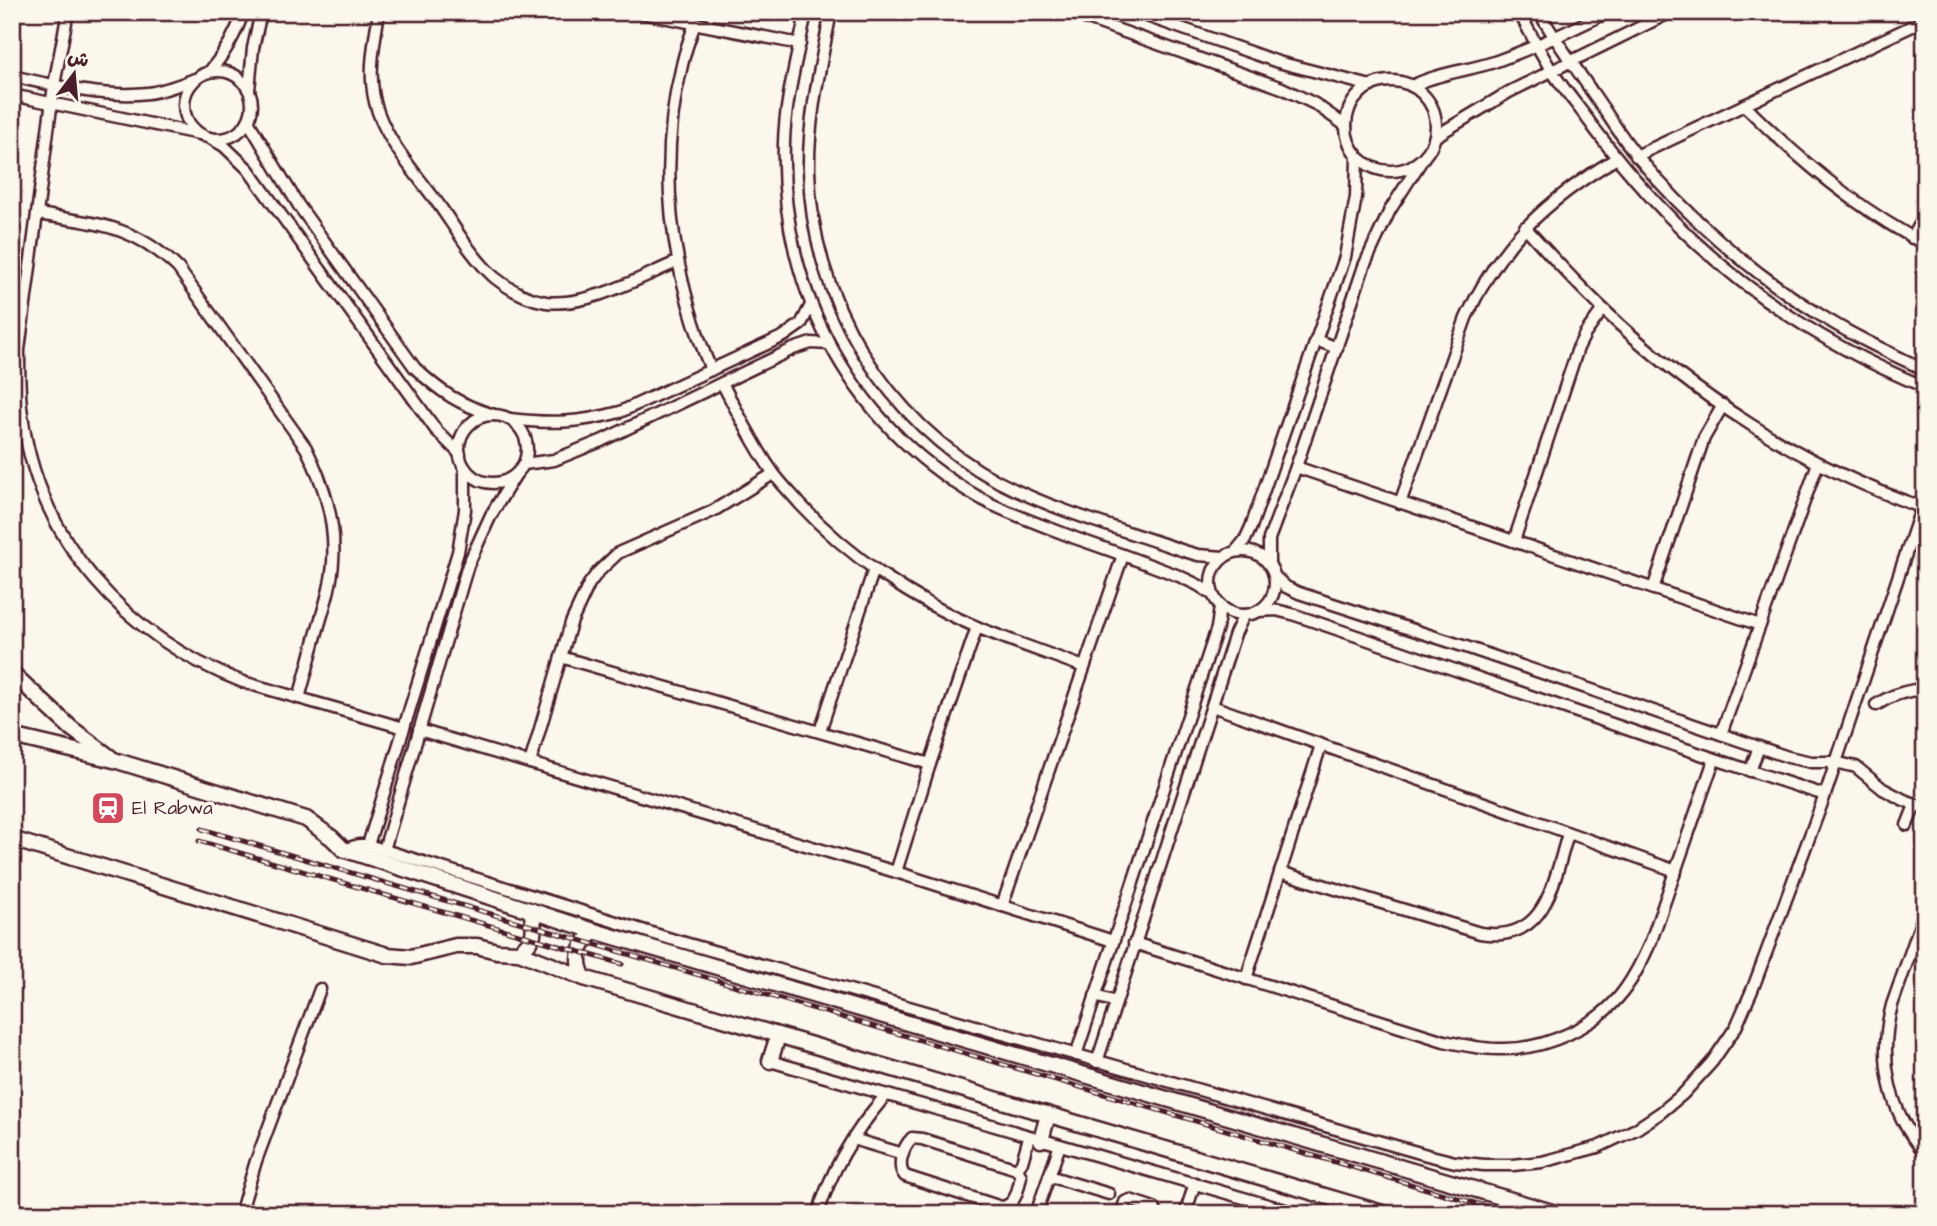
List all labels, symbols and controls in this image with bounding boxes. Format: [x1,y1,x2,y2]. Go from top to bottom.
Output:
north arrow [38,38,108,108]
text: ش [65,43,92,75]
station icon: El Rabwa [89,789,127,827]
place label: El Rabwa [132,795,213,822]

